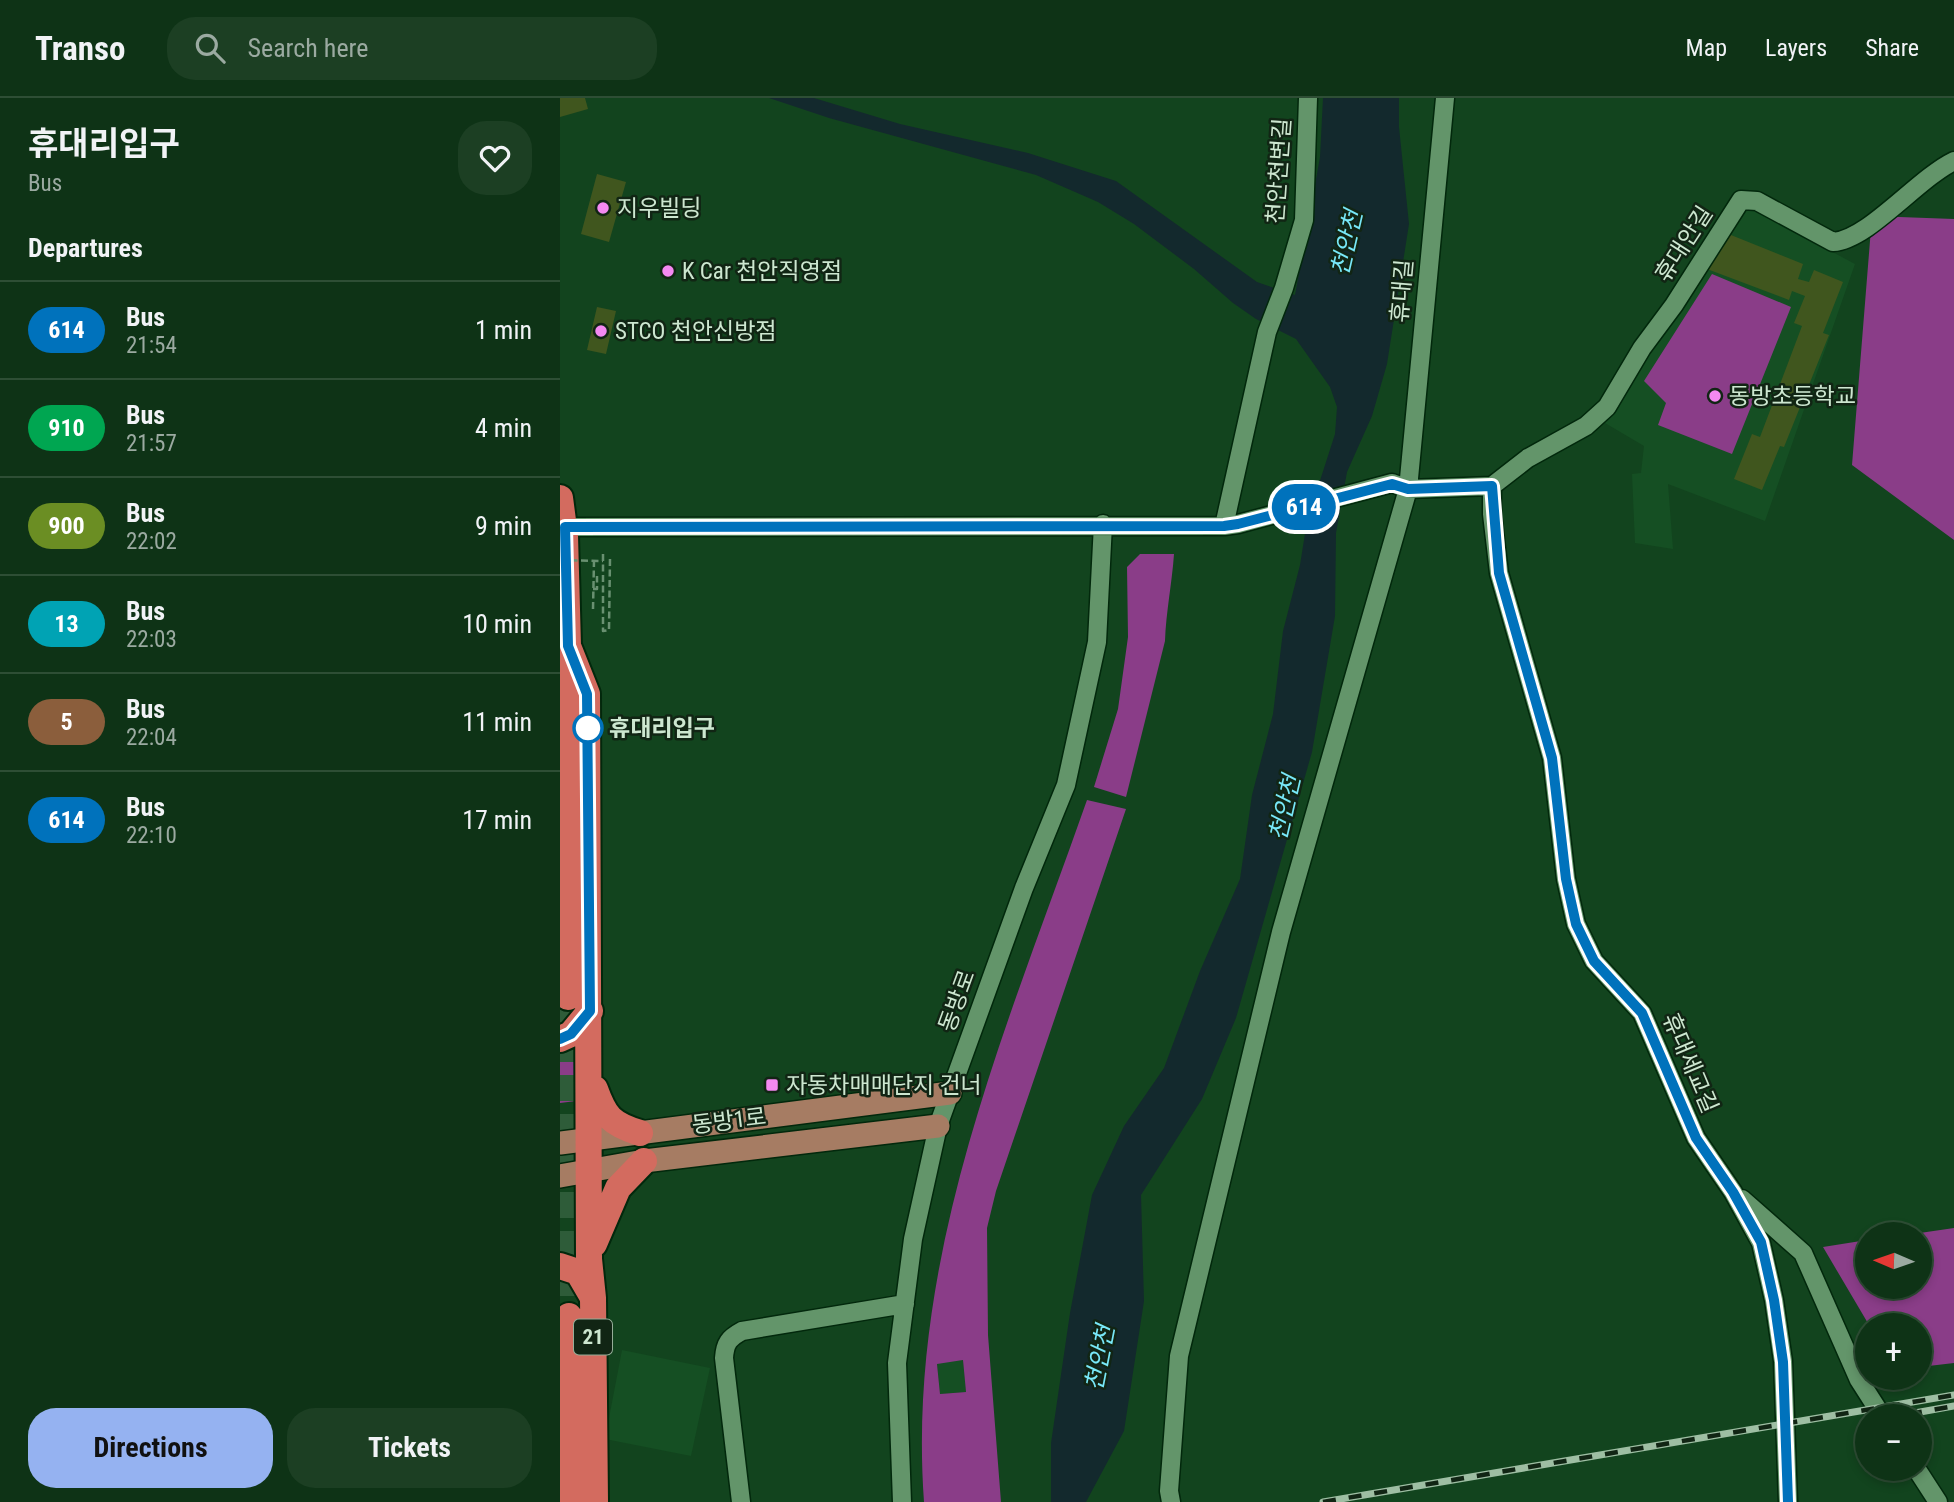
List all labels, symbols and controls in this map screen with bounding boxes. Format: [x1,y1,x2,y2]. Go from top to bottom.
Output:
search box [167,17,657,80]
text: Transo [35,29,125,68]
icon: search [191,29,229,67]
text: Search here [247,33,368,63]
text: Map [1686,34,1727,62]
text: Layers [1765,34,1827,62]
text: Share [1865,34,1919,62]
street label: 천안천변길 [1262,117,1296,225]
button: heart [458,121,532,195]
text: 휴대리입구 [28,124,180,163]
text: Bus [28,170,62,197]
place label: 지우빌딩 [617,195,702,222]
marker: 지우빌딩 [595,200,611,216]
street label: 휴대안길 [1650,201,1718,287]
water label: 천안천 [1326,205,1369,278]
text: Departures [28,233,143,263]
place label: K Car 천안직영점 [682,258,842,285]
street label: 휴대길 [1386,258,1418,324]
marker: K Car 천안직영점 [660,263,676,279]
text: Bus [126,302,165,332]
text: 1 min [475,315,532,345]
text: 614 [48,316,85,344]
place label: STCO 천안신방점 [615,318,777,345]
marker: STCO 천안신방점 [593,323,609,339]
text: 21:54 [126,332,177,359]
place label: 동방초등학교 [1729,383,1856,410]
marker: 동방초등학교 [1707,388,1723,404]
text: Bus [126,400,165,430]
text: 4 min [475,413,532,443]
text: 910 [48,414,85,442]
text: 21:57 [126,430,177,457]
line badge: 614 [1264,484,1344,530]
text: 614 [1286,493,1322,521]
text: Bus [126,498,165,528]
text: 9 min [475,511,532,541]
text: 900 [48,512,85,540]
text: 22:02 [126,528,177,555]
text: Bus [126,596,165,626]
text: 10 min [462,609,532,639]
text: 13 [54,610,79,638]
text: 22:03 [126,626,177,653]
text: Bus [126,694,165,724]
text: 11 min [462,707,532,737]
text: 5 [60,708,73,736]
marker: 휴대리입구 [573,713,603,743]
place label: 휴대리입구 [609,715,715,742]
text: 22:04 [126,724,177,751]
water label: 천안천 [1264,770,1307,843]
text: Bus [126,792,165,822]
text: 17 min [462,805,532,835]
text: 614 [48,806,85,834]
text: 22:10 [126,822,177,849]
street label: 동방로 [933,967,981,1035]
street label: 휴대세교길 [1657,1009,1723,1117]
place label: 자동차매매단지 건너 [786,1072,982,1099]
marker: 자동차매매단지 건너 [764,1077,780,1093]
street label: 동방1로 [690,1103,768,1139]
north arrow [1855,1222,1932,1298]
map controls [1855,1222,1932,1481]
button: + [1855,1313,1932,1390]
road number: 21 [574,1320,612,1354]
water label: 천안천 [1080,1320,1121,1393]
button: − [1855,1404,1932,1481]
button: Directions [28,1408,273,1488]
button: Tickets [287,1408,532,1488]

